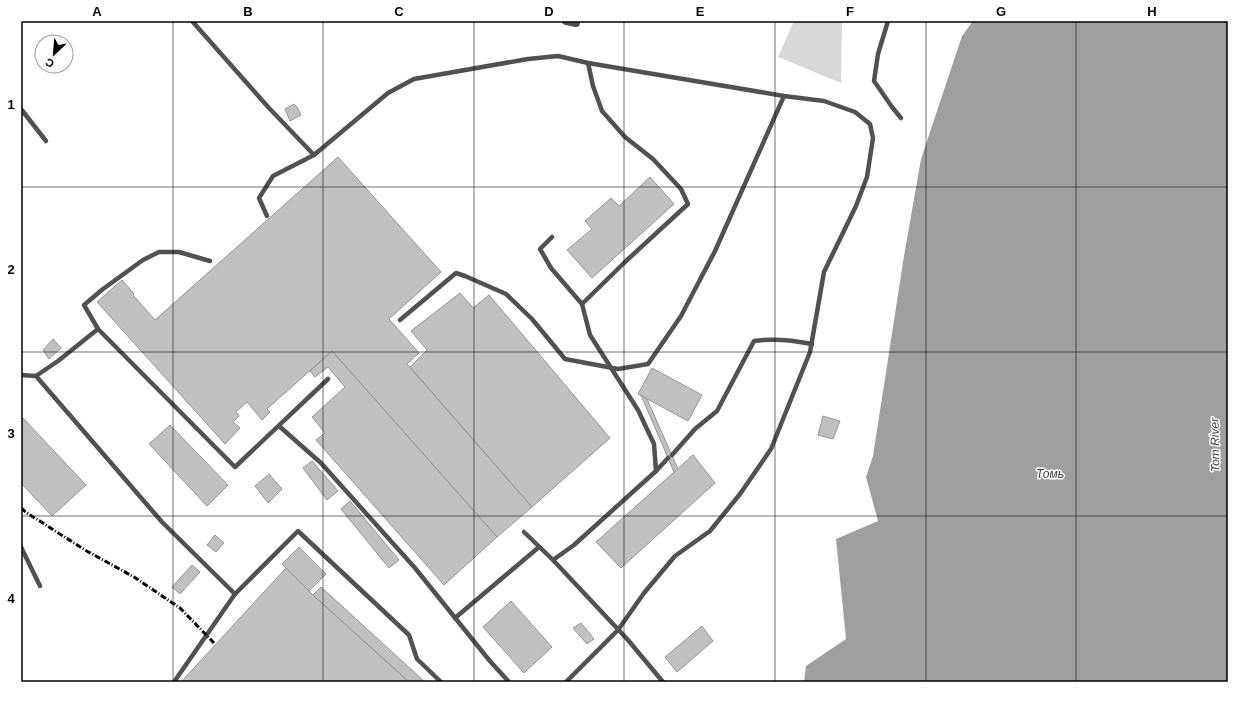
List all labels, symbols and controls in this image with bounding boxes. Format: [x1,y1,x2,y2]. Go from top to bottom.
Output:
text: A [92,4,102,19]
text: B [243,4,253,19]
text: C [394,4,404,19]
text: D [544,4,554,19]
text: E [696,4,705,19]
text: F [846,4,854,19]
text: G [996,4,1006,19]
text: H [1147,4,1157,19]
north arrow [34,34,74,74]
text: С [43,56,56,70]
text: 1 [7,97,15,112]
text: 2 [7,262,15,277]
water label: Tom River [1208,417,1222,472]
text: 3 [7,426,15,441]
water label: Томь [1036,467,1064,481]
text: 4 [7,591,15,606]

